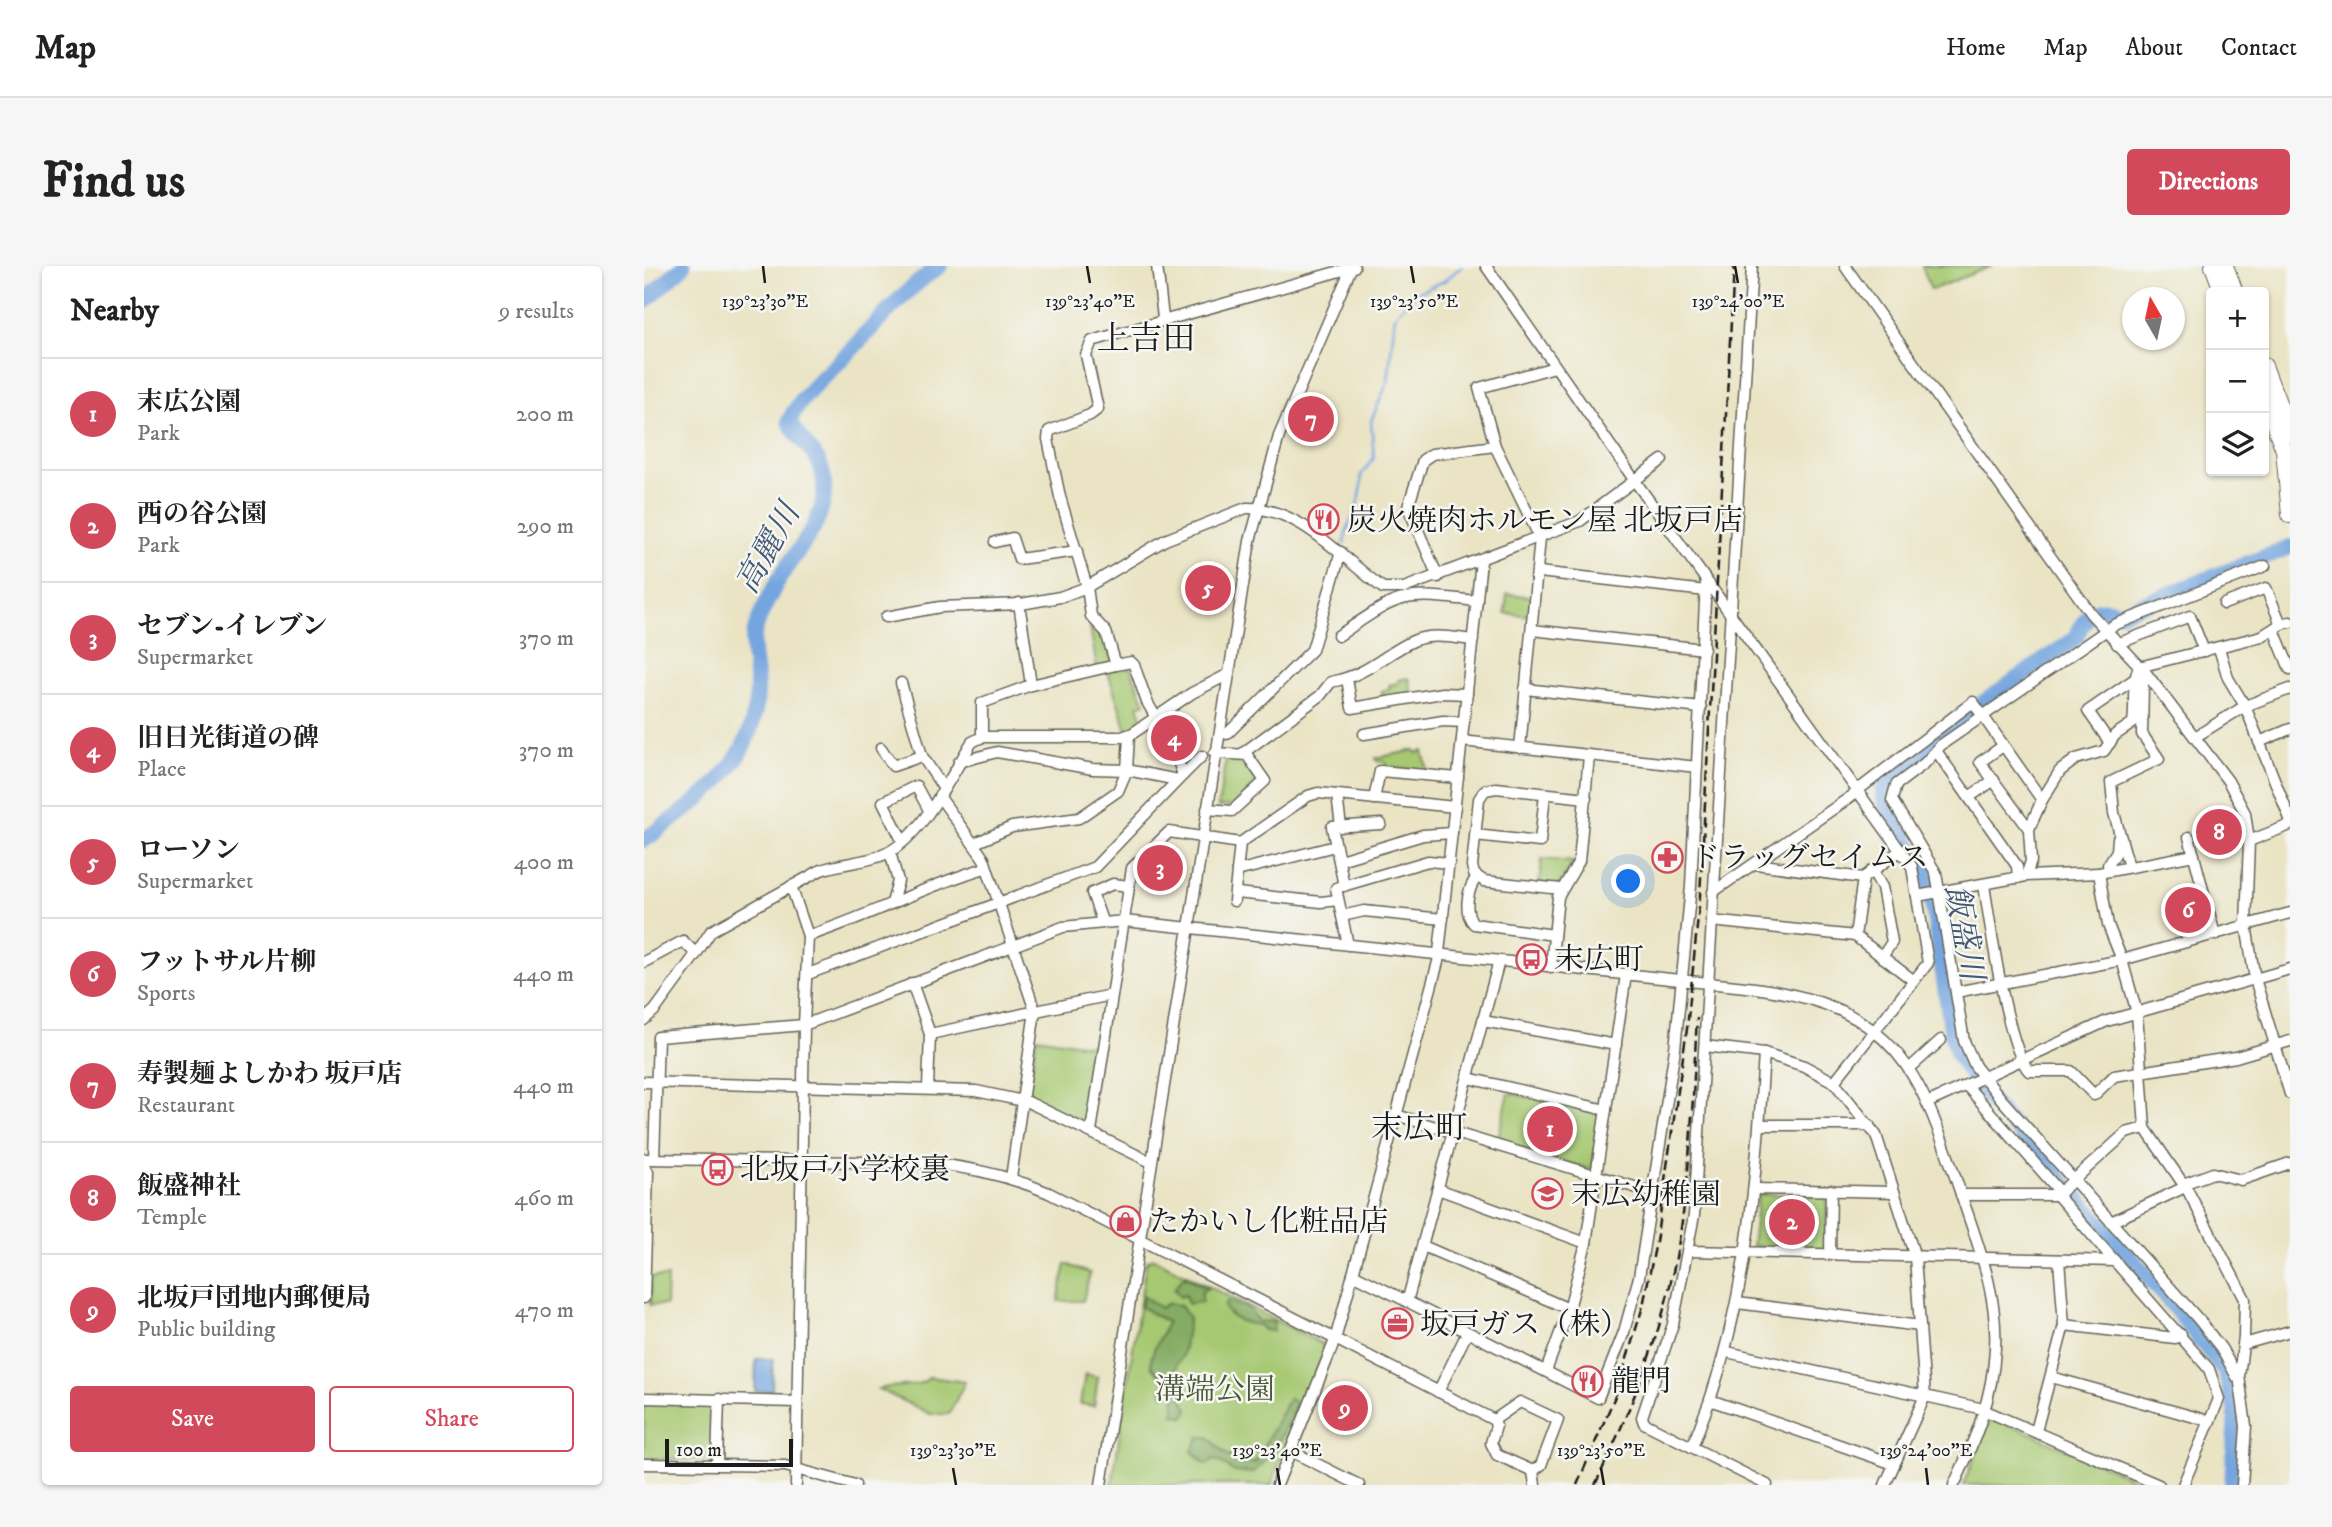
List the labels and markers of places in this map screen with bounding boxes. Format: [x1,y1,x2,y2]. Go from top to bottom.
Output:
pin: 7 [1288,393,1334,445]
restaurant icon: 炭火焼肉ホルモン屋 北坂戸店 [1307,503,1341,537]
place label: 炭火焼肉ホルモン屋 北坂戸店 [1347,503,1743,540]
pin: 5 [1185,562,1231,614]
pin: 4 [1151,712,1197,764]
pin: 8 [2196,806,2242,858]
pharmacy icon: ドラッグセイムス [1650,840,1684,874]
place label: ドラッグセイムス [1690,840,1929,877]
pin: 3 [1137,842,1183,894]
pin: 6 [2165,884,2211,936]
bus stop icon: 末広町 [1514,942,1548,976]
place label: 末広町 [1554,942,1644,979]
pin: 1 [1527,1103,1573,1155]
bus stop icon: 北坂戸小学校裏 [700,1152,734,1186]
place label: 北坂戸小学校裏 [740,1152,950,1189]
school or university icon: 末広幼稚園 [1531,1177,1565,1211]
place label: 末広幼稚園 [1571,1177,1721,1214]
pin: 2 [1769,1196,1815,1248]
shop icon: たかいし化粧品店 [1109,1204,1143,1238]
place label: たかいし化粧品店 [1149,1204,1389,1241]
office icon: 坂戸ガス（株） [1380,1307,1414,1341]
place label: 坂戸ガス（株） [1420,1307,1630,1344]
restaurant icon: 龍門 [1571,1364,1605,1398]
place label: 龍門 [1611,1364,1671,1401]
pin: 9 [1322,1382,1368,1434]

